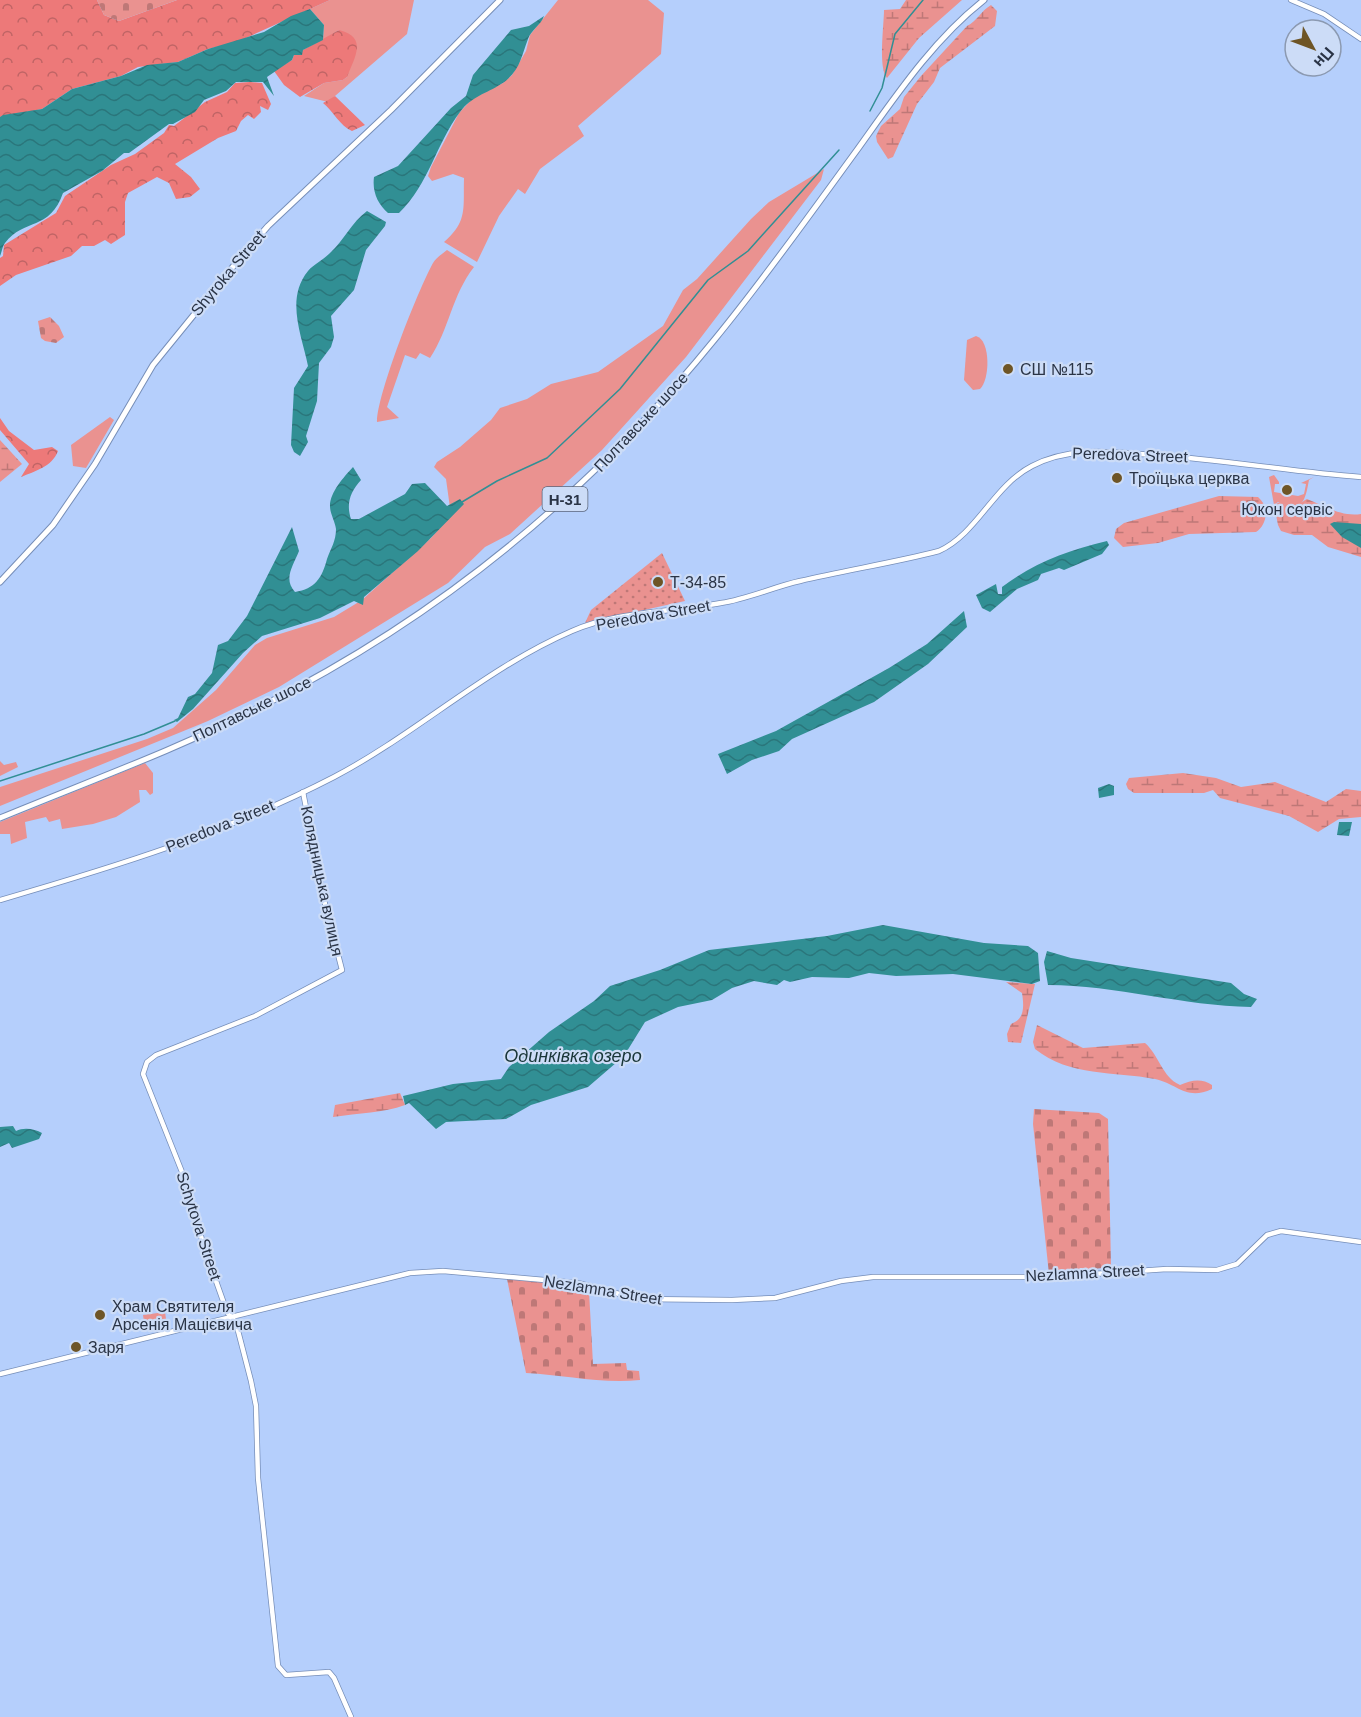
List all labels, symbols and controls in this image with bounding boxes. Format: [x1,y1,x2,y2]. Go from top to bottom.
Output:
north arrow [1283,18,1343,78]
text: Пн [1311,44,1337,71]
street label: Shyroka Street [187,227,269,319]
place label: СШ №115 [1020,361,1093,378]
marker: СШ №115 [1001,362,1015,376]
street label: Полтавське шосе [591,369,691,475]
street label: Peredova Street [1072,444,1189,466]
place label: Троїцька церква [1129,470,1249,487]
marker: Троїцька церква [1110,471,1124,485]
marker: Юкон сервіс [1280,483,1294,497]
road number: Н-31 [542,487,588,511]
place label: Юкон сервіс [1241,501,1333,518]
place label: Т-34-85 [670,574,726,591]
marker: Т-34-85 [651,575,665,589]
street label: Peredova Street [595,596,712,633]
street label: Полтавське шосе [190,673,314,745]
street label: Peredova Street [163,796,277,856]
street label: Колядницька вулиця [298,804,346,958]
water label: Одинківка озеро [504,1046,642,1066]
street label: Schytova Street [173,1170,225,1283]
street label: Nezlamna Street [1025,1261,1145,1285]
street label: Nezlamna Street [543,1272,664,1308]
place label: Храм Святителя Арсенія Мацієвича [112,1298,252,1333]
marker: Храм Святителя Арсенія Мацієвича [93,1308,107,1322]
place label: Заря [88,1339,124,1356]
marker: Заря [69,1340,83,1354]

